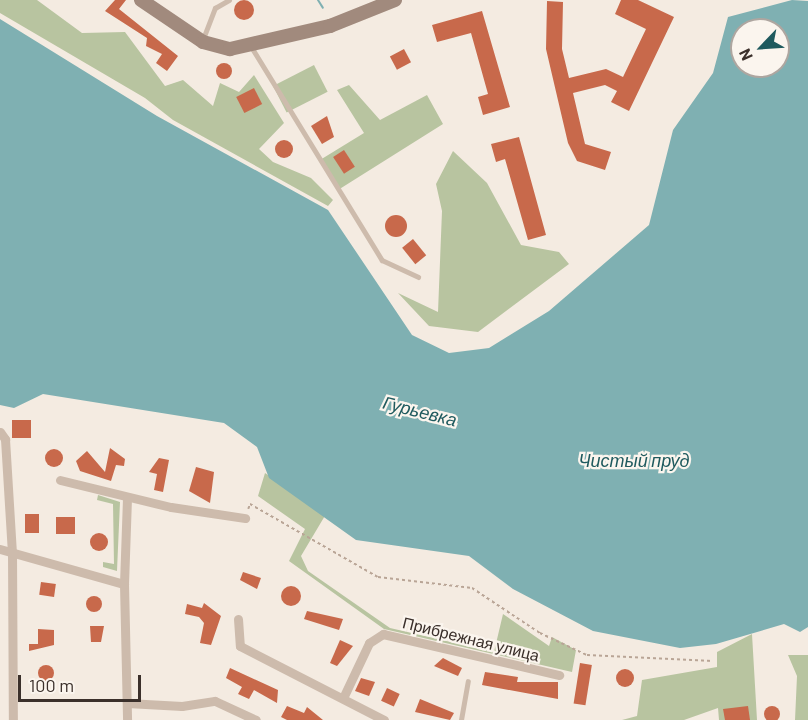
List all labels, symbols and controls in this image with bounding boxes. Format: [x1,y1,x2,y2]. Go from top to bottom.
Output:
north arrow [730,18,790,78]
text: N [734,46,756,64]
water label: Гурьевка [381,391,459,431]
water label: Чистый пруд [578,449,690,471]
street label: Прибрежная улица [401,613,541,665]
scale bar [21,663,144,701]
text: 100 m [29,674,74,696]

